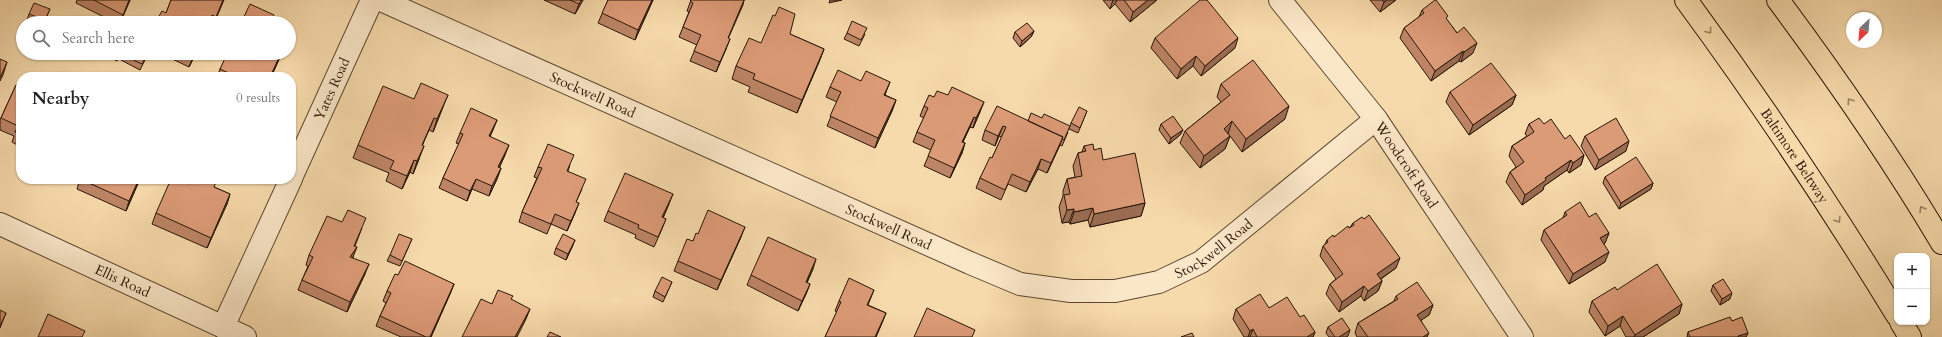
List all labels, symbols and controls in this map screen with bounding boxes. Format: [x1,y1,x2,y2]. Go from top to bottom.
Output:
north arrow [1846,12,1882,48]
search box [16,16,296,60]
icon: search [30,27,52,49]
one-way arrow [1705,27,1712,34]
text: Search here [62,28,135,48]
street label: Yates Road [310,54,355,123]
street label: Stockwell Road [547,68,639,123]
text: Nearby [32,87,89,110]
text: 0 results [236,89,280,107]
one-way arrow [1848,99,1855,106]
street label: Baltimore Beltway [1756,105,1833,208]
street label: Woodcroft Road [1370,117,1442,213]
street label: Stockwell Road [843,200,935,255]
one-way arrow [1919,206,1927,213]
street label: Stockwell Road [1172,214,1257,283]
one-way arrow [1833,216,1841,223]
map controls [1894,253,1930,325]
button: + [1894,253,1930,289]
street label: Ellis Road [92,260,154,302]
button: − [1894,289,1930,325]

